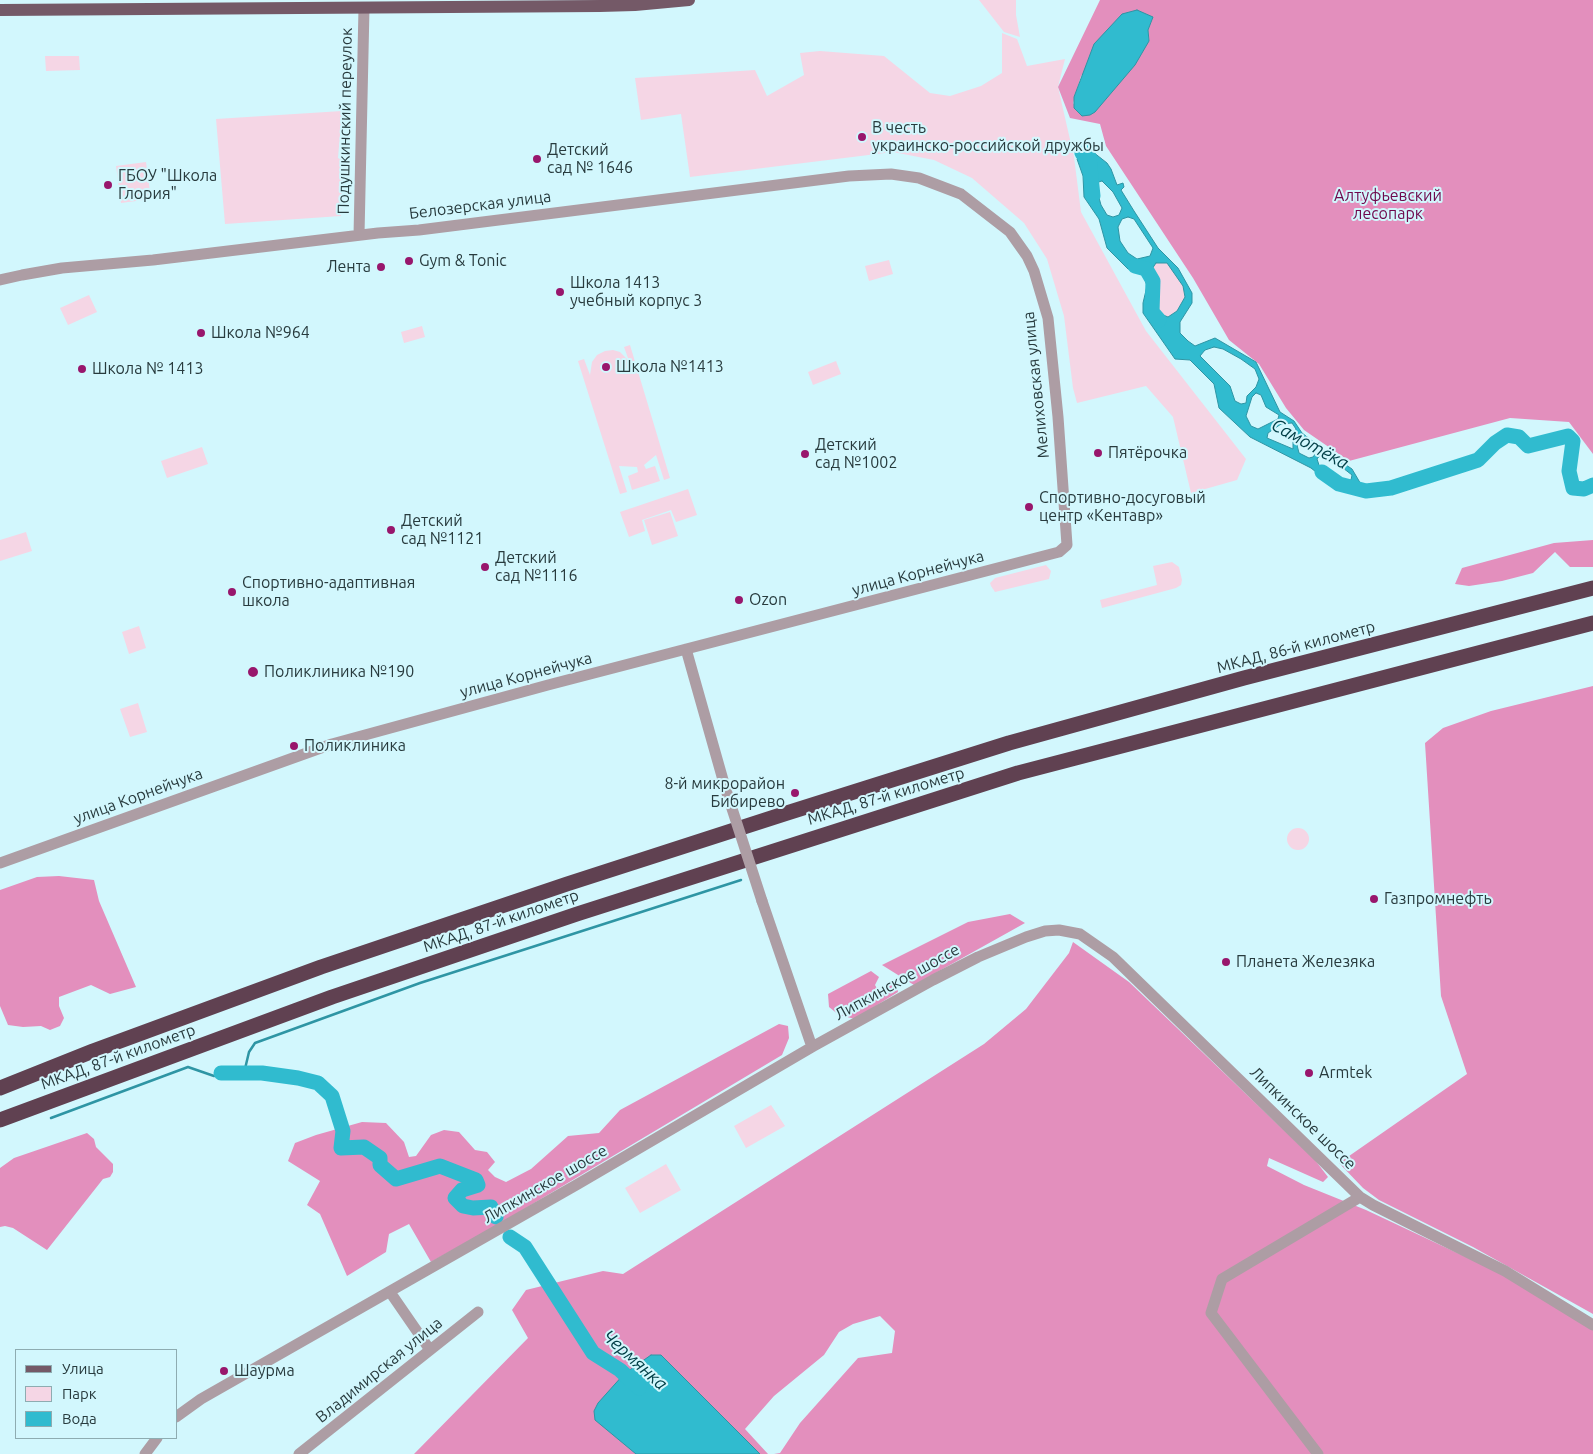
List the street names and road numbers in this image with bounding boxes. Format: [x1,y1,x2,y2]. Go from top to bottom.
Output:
street label: Подушкинский переулок [334,27,356,215]
street label: Белозерская улица [408,187,552,223]
street label: Мелиховская улица [1019,311,1053,459]
street label: улица Корнейчука [850,546,986,600]
street label: МКАД, 86-й километр [1215,617,1377,677]
street label: улица Корнейчука [458,648,594,702]
street label: МКАД, 87-й километр [805,763,967,829]
street label: улица Корнейчука [71,764,205,828]
street label: МКАД, 87-й километр [421,885,581,957]
street label: Липкинское шоссе [831,940,963,1024]
street label: МКАД, 87-й километр [38,1020,198,1094]
street label: Липкинское шоссе [1246,1062,1360,1174]
street label: Липкинское шоссе [480,1141,610,1227]
street label: Владимирская улица [312,1313,446,1427]

